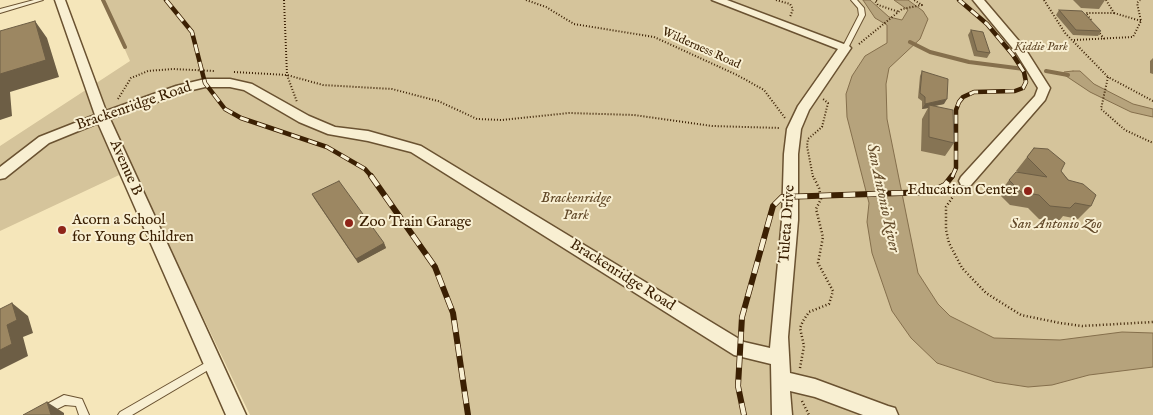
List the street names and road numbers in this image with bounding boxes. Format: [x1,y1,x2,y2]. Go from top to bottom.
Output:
street label: Wilderness Road [660,25,742,73]
street label: Brackenridge Road [74,79,194,135]
street label: Avenue B [105,137,145,199]
street label: Tuleta Drive [776,184,800,264]
street label: Brackenridge Road [566,236,678,316]

